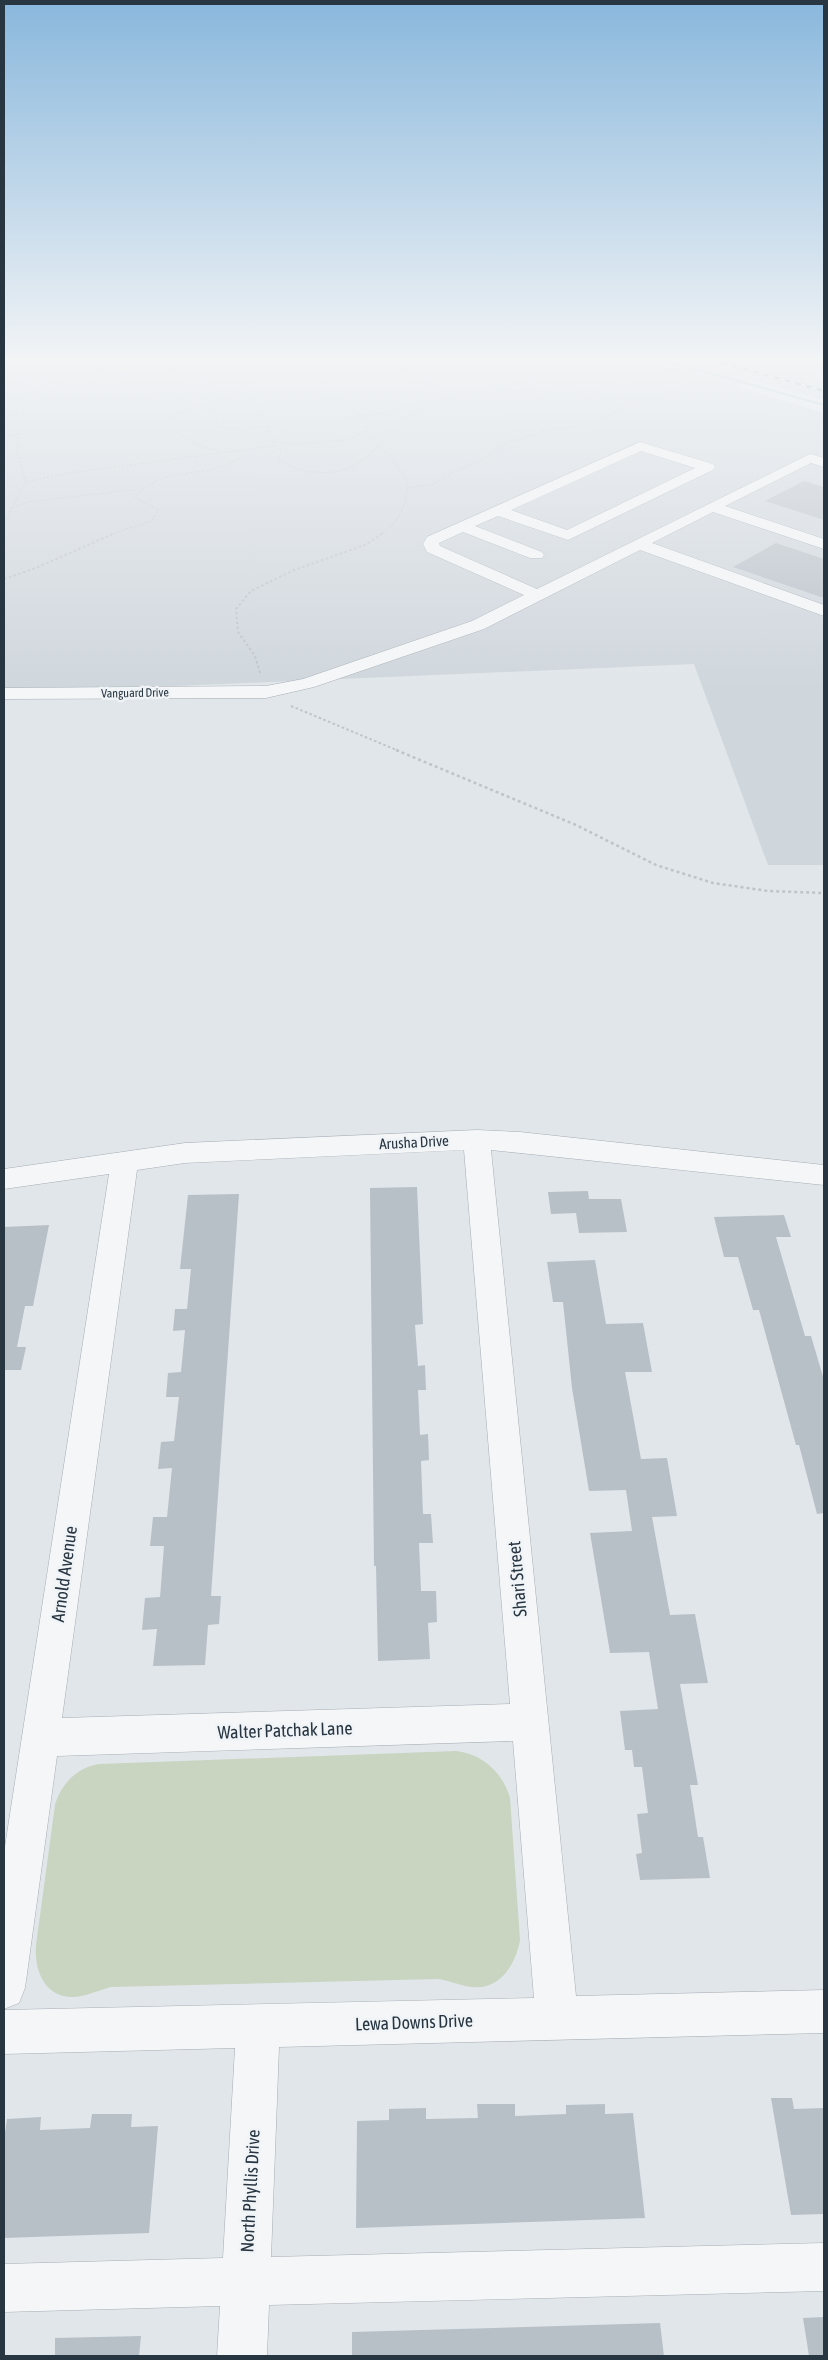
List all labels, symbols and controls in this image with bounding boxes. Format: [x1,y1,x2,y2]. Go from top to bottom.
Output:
street label: Vanguard Drive [101,685,169,701]
street label: Arusha Drive [379,1132,449,1152]
street label: Arnold Avenue [47,1525,81,1623]
street label: Shari Street [503,1540,531,1618]
street label: Walter Patchak Lane [217,1717,353,1743]
street label: Lewa Downs Drive [355,2009,473,2035]
street label: North Phyllis Drive [236,2129,264,2253]

